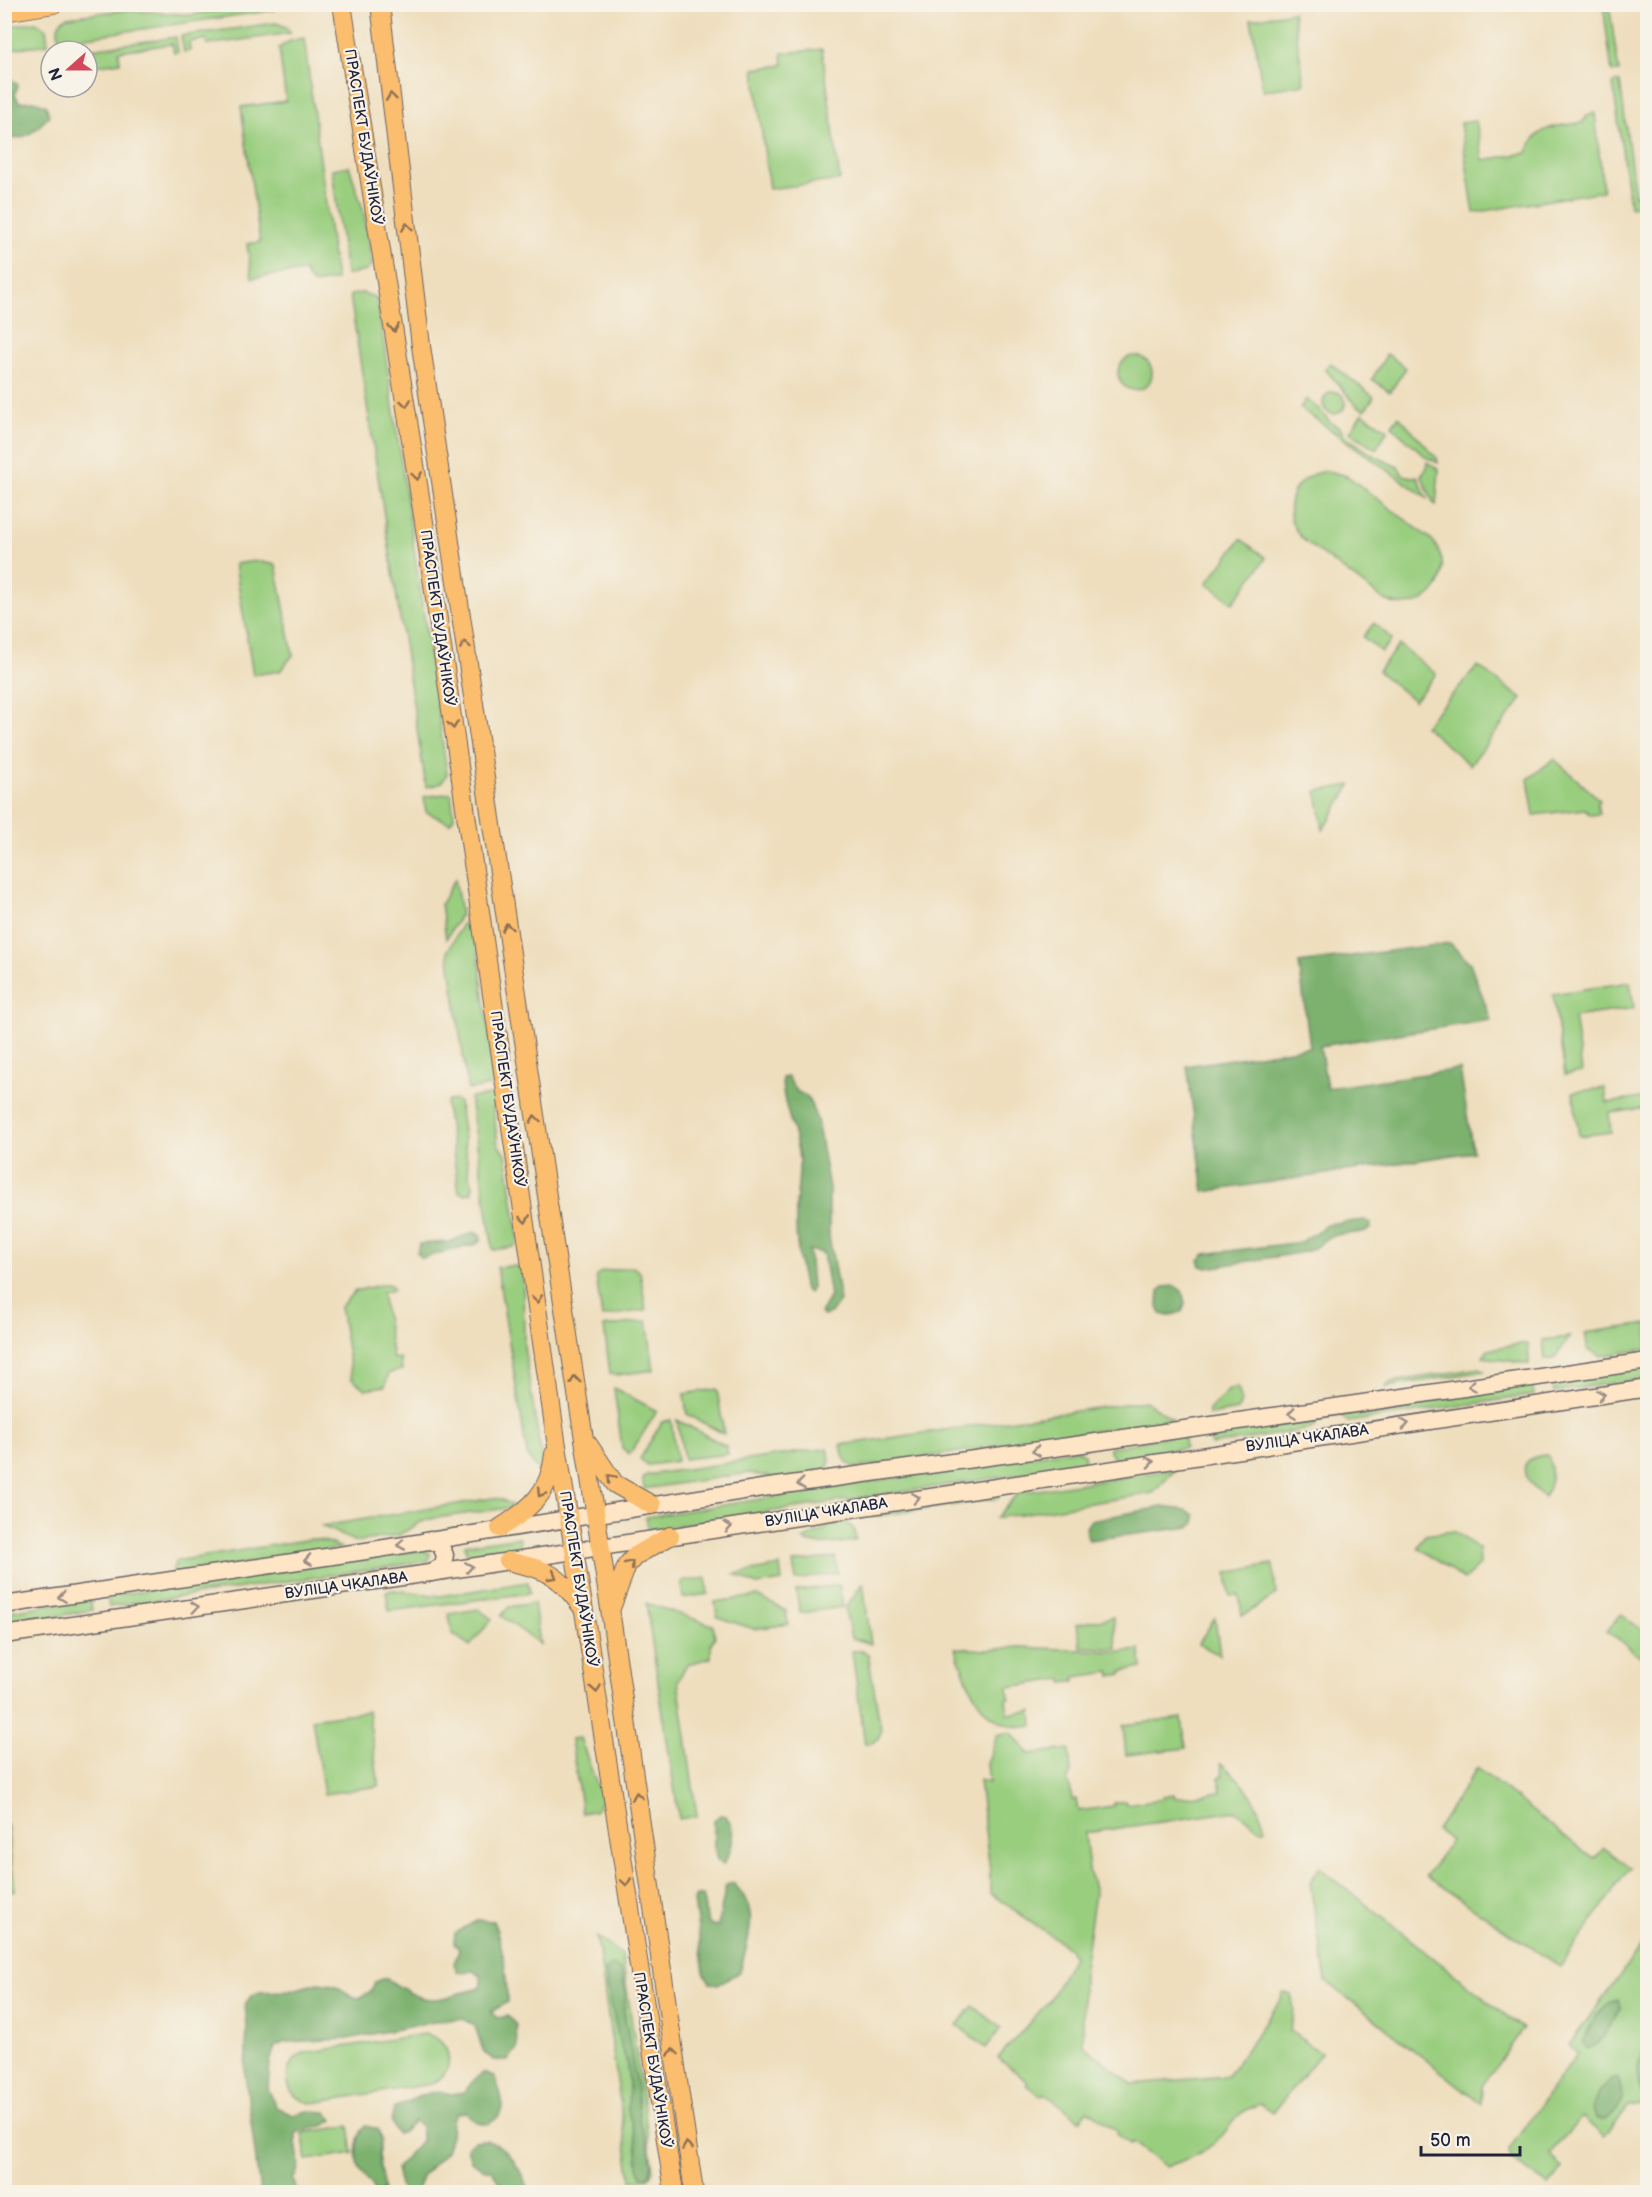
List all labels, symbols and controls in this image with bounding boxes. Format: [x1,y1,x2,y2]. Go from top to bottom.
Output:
north arrow [39,39,99,99]
street label: ПРАСПЕКТ БУДАЎНІКОЎ [340,48,387,227]
text: N [45,65,67,83]
one-way arrow [385,93,398,102]
one-way arrow [401,222,414,232]
one-way arrow [388,324,400,333]
one-way arrow [399,398,411,407]
one-way arrow [410,471,422,480]
street label: ПРАСПЕКТ БУДАЎНІКОЎ [416,529,459,708]
one-way arrow [460,641,472,650]
one-way arrow [447,720,459,730]
one-way arrow [501,922,513,931]
street label: ПРАСПЕКТ БУДАЎНІКОЎ [486,1010,529,1189]
one-way arrow [530,1115,542,1124]
one-way arrow [519,1215,531,1224]
one-way arrow [530,1294,542,1303]
one-way arrow [570,1375,582,1384]
one-way arrow [1467,1379,1477,1391]
one-way arrow [1597,1389,1606,1401]
one-way arrow [1288,1407,1297,1419]
one-way arrow [1401,1418,1410,1430]
street label: ВУЛІЦА ЧКАЛАВА [1244,1420,1371,1457]
one-way arrow [1031,1444,1040,1456]
one-way arrow [1145,1456,1155,1469]
one-way arrow [607,1474,618,1485]
one-way arrow [797,1477,806,1489]
one-way arrow [538,1486,549,1497]
street label: ПРАСПЕКТ БУДАЎНІКОЎ [555,1490,602,1669]
one-way arrow [911,1492,920,1504]
street label: ВУЛІЦА ЧКАЛАВА [763,1493,890,1532]
one-way arrow [723,1521,732,1533]
one-way arrow [396,1538,406,1551]
one-way arrow [303,1553,313,1566]
one-way arrow [622,1560,633,1571]
one-way arrow [464,1561,474,1573]
street label: ВУЛІЦА ЧКАЛАВА [283,1567,410,1604]
one-way arrow [546,1569,557,1580]
one-way arrow [57,1591,66,1603]
one-way arrow [190,1602,199,1614]
one-way arrow [590,1685,602,1694]
one-way arrow [631,1792,643,1801]
one-way arrow [619,1877,631,1887]
street label: ПРАСПЕКТ БУДАЎНІКОЎ [629,1971,676,2150]
one-way arrow [668,2048,680,2057]
scale bar [1421,2119,1520,2157]
text: 50 m [1430,2130,1471,2151]
one-way arrow [681,2141,694,2151]

